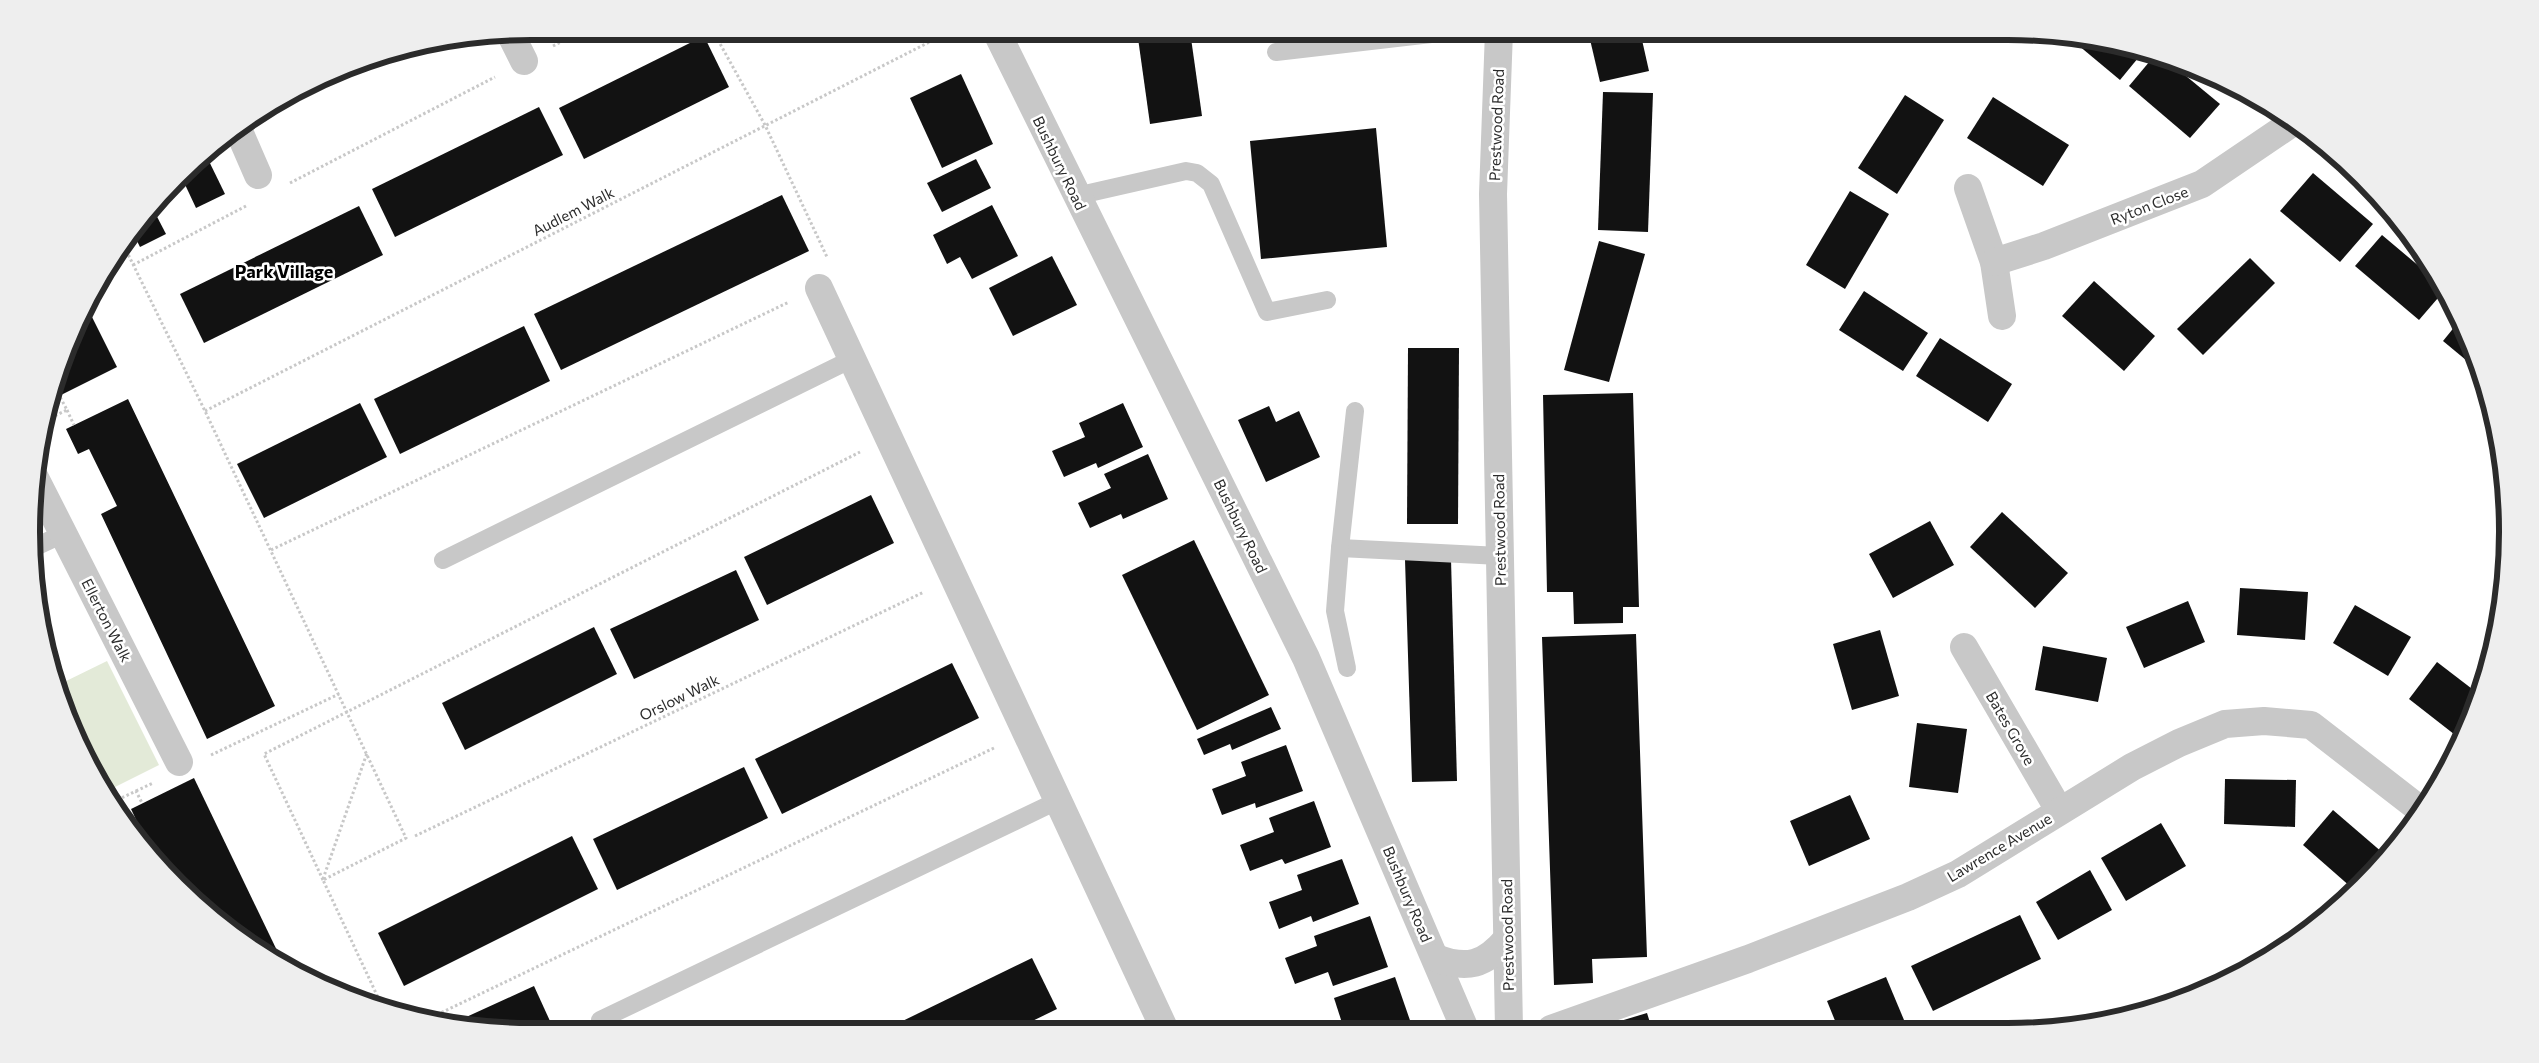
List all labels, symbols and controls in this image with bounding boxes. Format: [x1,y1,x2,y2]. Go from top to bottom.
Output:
street label: Prestwood Road [1485,69,1507,181]
street label: Bushbury Road [1029,113,1091,213]
street label: Ryton Close [2108,182,2190,228]
street label: Audlem Walk [529,183,617,239]
district label: Park Village [235,260,333,282]
street label: Prestwood Road [1489,474,1509,586]
street label: Bushbury Road [1210,476,1272,576]
street label: Ellerton Walk [78,575,136,665]
street label: Orslow Walk [636,670,722,724]
street label: Bates Grove [1983,688,2039,768]
street label: Lawrence Avenue [1943,809,2055,885]
street label: Bushbury Road [1380,843,1436,945]
street label: Prestwood Road [1497,879,1517,991]

